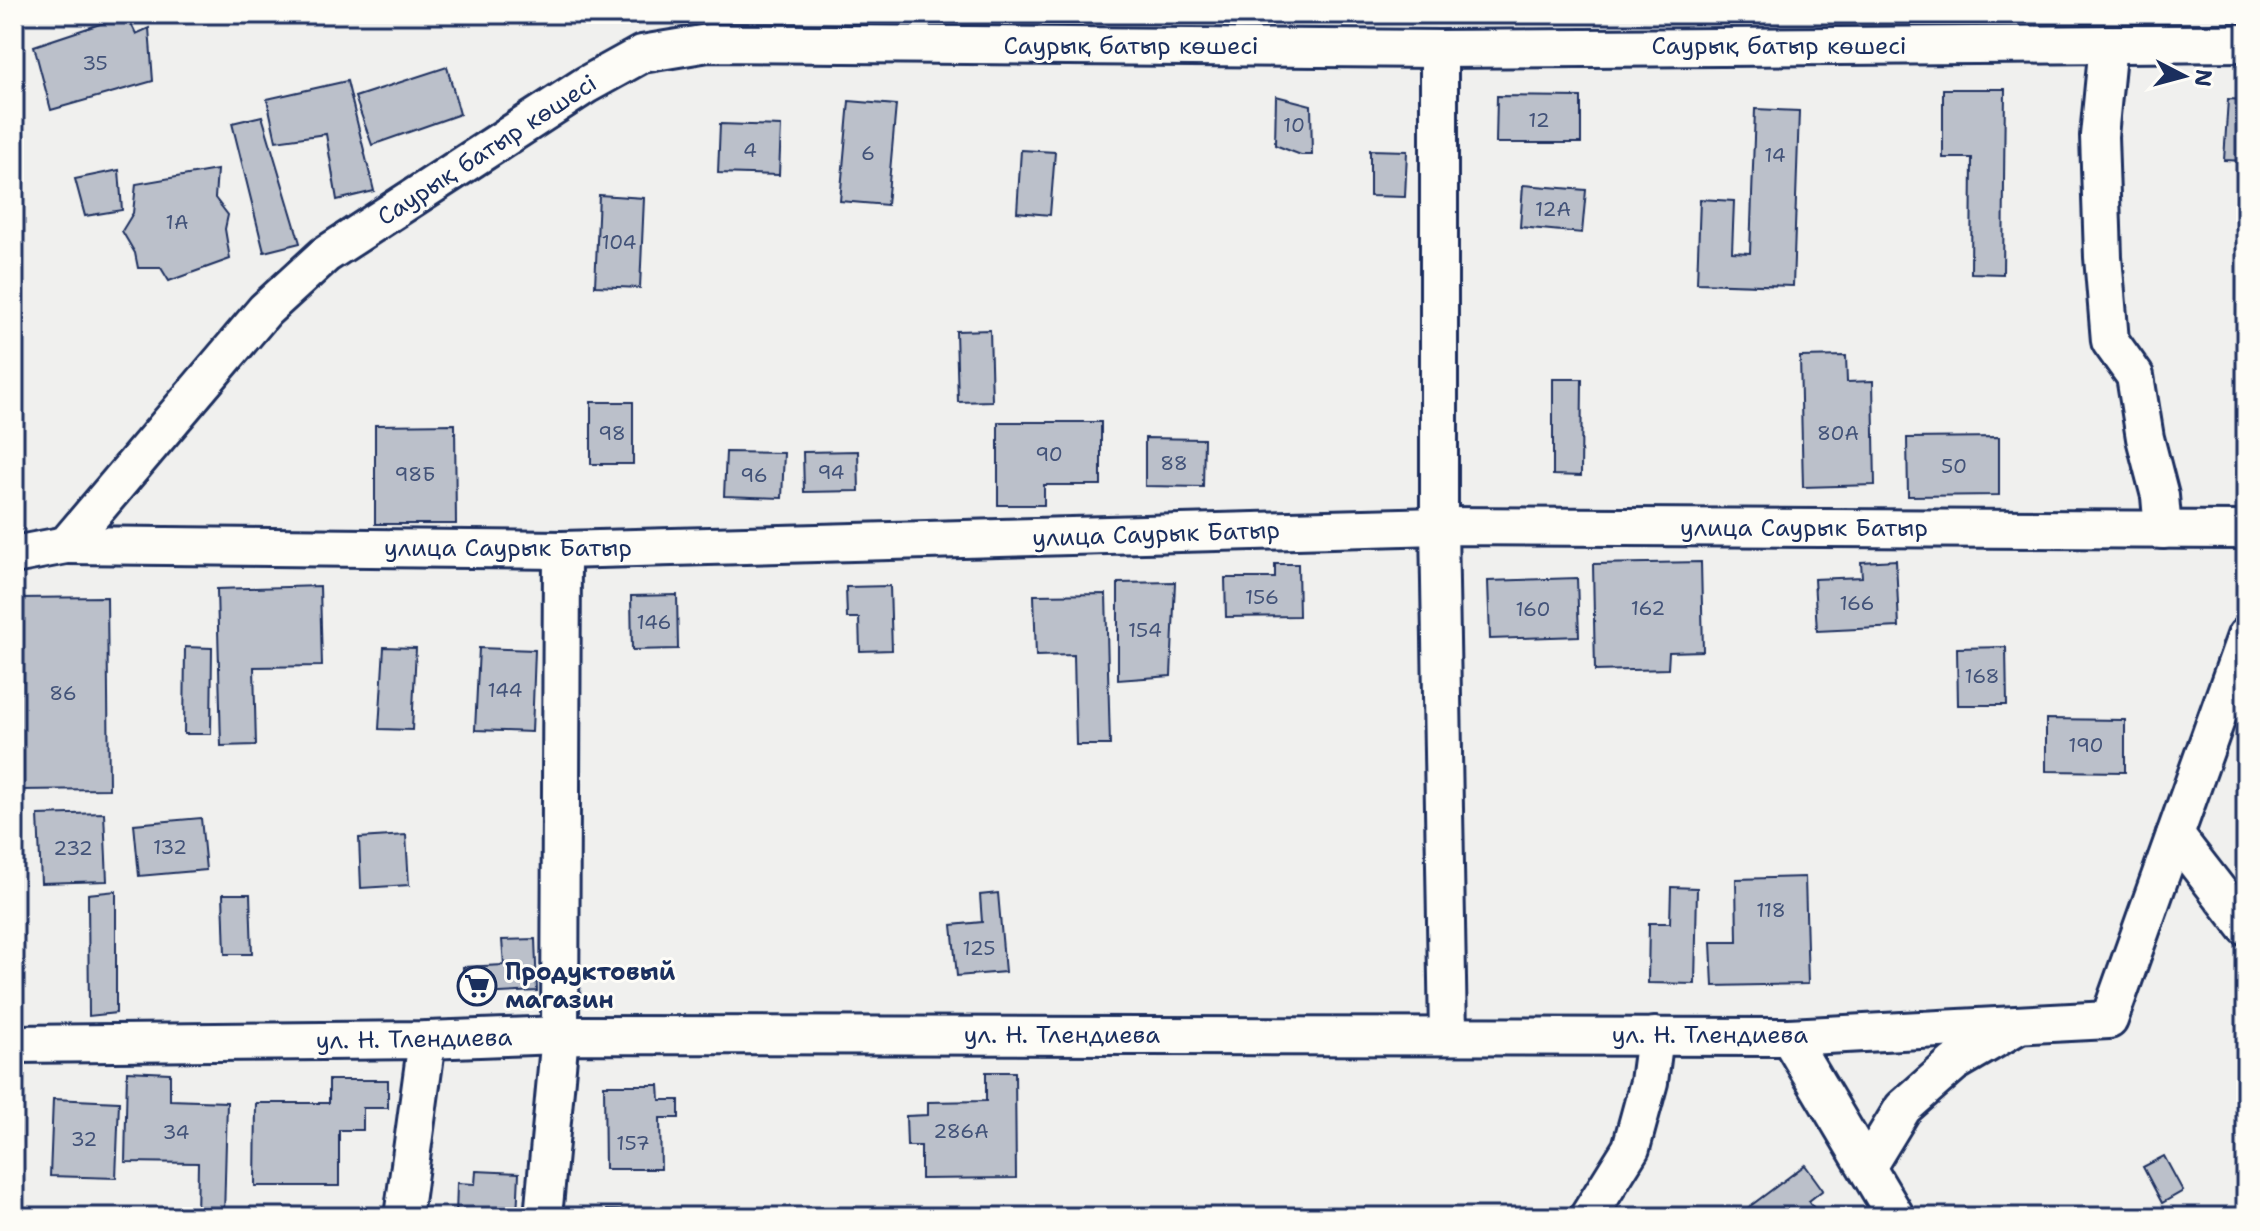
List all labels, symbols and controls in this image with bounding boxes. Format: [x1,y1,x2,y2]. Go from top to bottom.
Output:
street label: Саурық батыр көшесі [1003,30,1259,62]
street label: Саурық батыр көшесі [1651,30,1907,62]
north arrow [2144,36,2224,116]
house number: 35 [82,50,108,76]
street label: Саурық батыр көшесі [371,67,603,233]
text: N [2188,68,2219,88]
house number: 12 [1528,107,1550,133]
house number: 10 [1283,112,1305,138]
house number: 4 [743,137,757,163]
house number: 6 [861,140,875,166]
house number: 14 [1764,142,1786,168]
house number: 12А [1535,196,1571,222]
house number: 1А [166,209,188,235]
house number: 104 [601,229,637,255]
house number: 98 [598,420,626,446]
house number: 80А [1817,420,1859,446]
house number: 90 [1035,441,1063,467]
house number: 88 [1160,450,1188,476]
house number: 50 [1941,453,1967,479]
house number: 94 [817,459,845,485]
house number: 98Б [395,461,435,487]
house number: 96 [740,462,768,488]
street label: улица Саурык Батыр [1680,512,1928,544]
street label: улица Саурык Батыр [1032,514,1280,554]
street label: улица Саурык Батыр [384,532,632,564]
house number: 156 [1245,584,1279,610]
house number: 166 [1839,590,1875,616]
house number: 162 [1631,595,1665,621]
house number: 160 [1515,596,1551,622]
house number: 146 [636,609,672,635]
house number: 154 [1128,617,1162,643]
house number: 168 [1965,663,1999,689]
house number: 144 [488,677,522,703]
house number: 86 [49,680,77,706]
house number: 190 [2068,732,2104,758]
house number: 132 [153,834,187,860]
house number: 232 [53,835,93,861]
house number: 118 [1756,897,1786,923]
house number: 125 [962,935,996,961]
place label: Продуктовый магазин [505,956,676,1016]
supermarket icon: Продуктовый магазин [456,965,498,1007]
street label: ул. Н. Тлендиева [964,1019,1160,1051]
street label: ул. Н. Тлендиева [1612,1019,1808,1051]
street label: ул. Н. Тлендиева [315,1021,513,1057]
house number: 286А [933,1118,989,1144]
house number: 34 [162,1119,190,1145]
house number: 32 [71,1126,97,1152]
house number: 157 [616,1130,650,1156]

